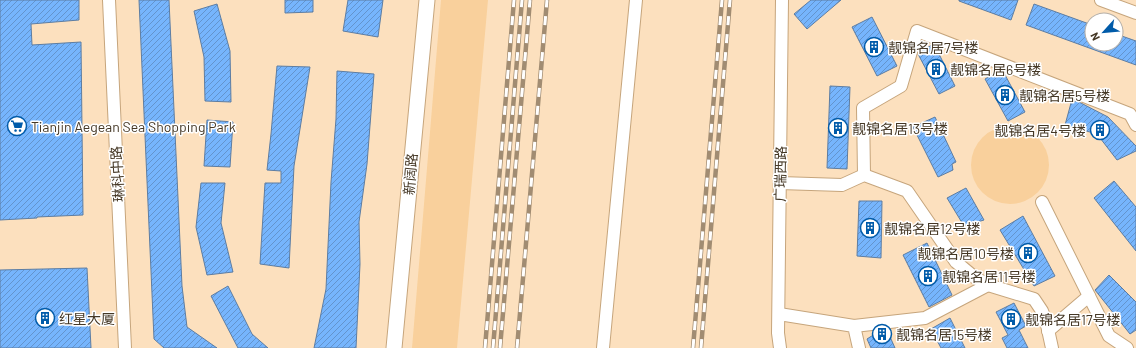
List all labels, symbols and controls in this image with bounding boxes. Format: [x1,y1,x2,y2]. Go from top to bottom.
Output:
north arrow [1084,12,1124,52]
text: N [1087,31,1102,43]
building icon: 靓锦名居7号楼 [863,36,885,58]
place label: 靓锦名居7号楼 [888,39,979,56]
building icon: 靓锦名居6号楼 [925,58,947,80]
place label: 靓锦名居6号楼 [950,61,1041,78]
building icon: 靓锦名居5号楼 [994,84,1016,106]
place label: 靓锦名居5号楼 [1019,87,1110,104]
supermarket icon: Tianjin Aegean Sea Shopping Park [6,115,28,137]
building icon: 靓锦名居13号楼 [827,117,849,139]
place label: Tianjin Aegean Sea Shopping Park [31,118,236,135]
building icon: 靓锦名居4号楼 [1089,119,1111,141]
place label: 靓锦名居13号楼 [852,120,948,137]
place label: 靓锦名居4号楼 [994,122,1086,139]
street label: 琳科中路 [107,146,127,202]
street label: 广瑞西路 [771,146,789,202]
street label: 新阔路 [400,152,420,196]
building icon: 靓锦名居12号楼 [859,217,881,239]
place label: 靓锦名居12号楼 [884,220,980,237]
building icon: 靓锦名居10号楼 [1017,242,1039,264]
place label: 靓锦名居10号楼 [917,245,1014,262]
building icon: 靓锦名居11号楼 [917,265,939,287]
place label: 靓锦名居11号楼 [942,268,1036,285]
building icon: 红星大厦 [34,307,56,329]
building icon: 靓锦名居17号楼 [1000,308,1022,330]
place label: 红星大厦 [59,310,115,327]
place label: 靓锦名居17号楼 [1025,311,1121,328]
building icon: 靓锦名居15号楼 [871,323,893,345]
place label: 靓锦名居15号楼 [896,326,992,343]

